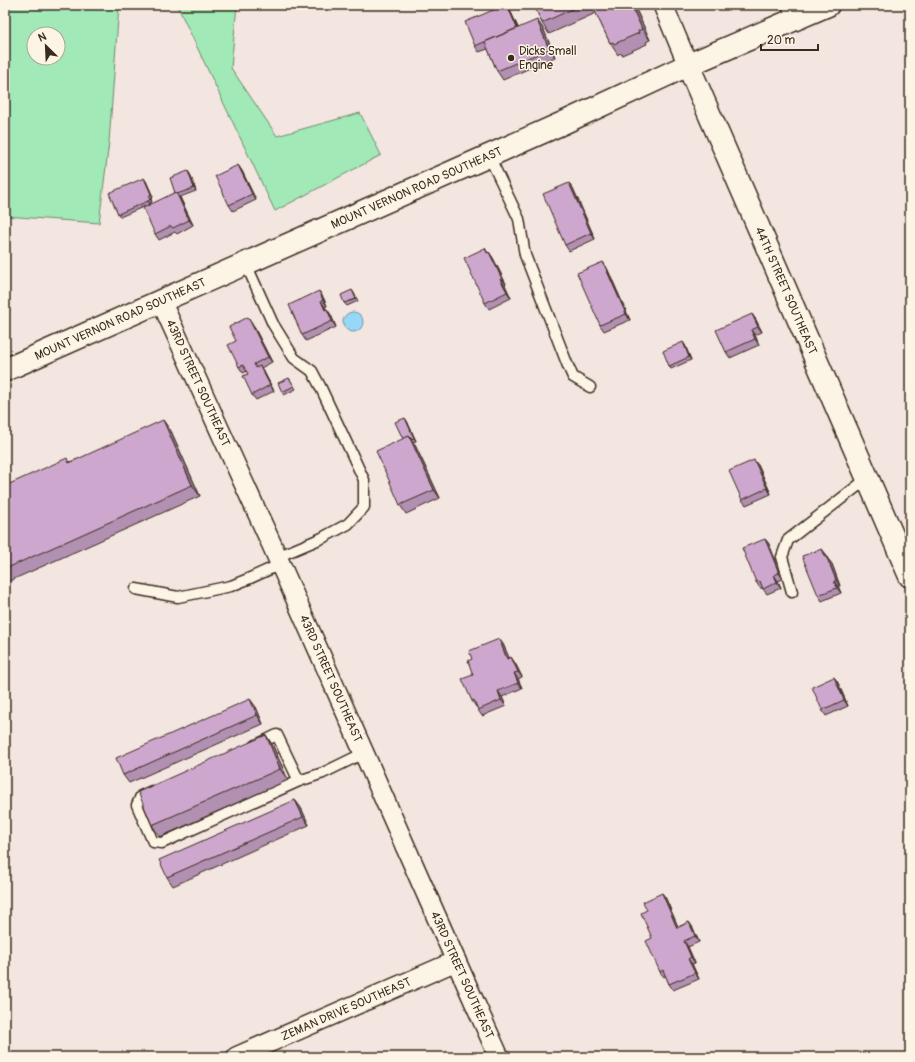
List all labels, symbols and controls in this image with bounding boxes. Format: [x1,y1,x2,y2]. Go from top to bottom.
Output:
north arrow [26,26,66,66]
scale bar [761,26,818,52]
text: N [36,30,49,45]
text: 20 m [767,33,796,48]
place label: Dicks Small Engine [519,44,577,73]
marker: Dicks Small Engine [506,53,516,63]
street label: MOUNT VERNON ROAD SOUTHEAST [329,143,505,232]
street label: 44TH STREET SOUTHEAST [752,224,820,357]
street label: MOUNT VERNON ROAD SOUTHEAST [32,274,208,363]
street label: 43RD STREET SOUTHEAST [163,317,234,449]
street label: 43RD STREET SOUTHEAST [296,612,366,745]
street label: 43RD STREET SOUTHEAST [427,909,497,1041]
street label: ZEMAN DRIVE SOUTHEAST [279,974,414,1044]

